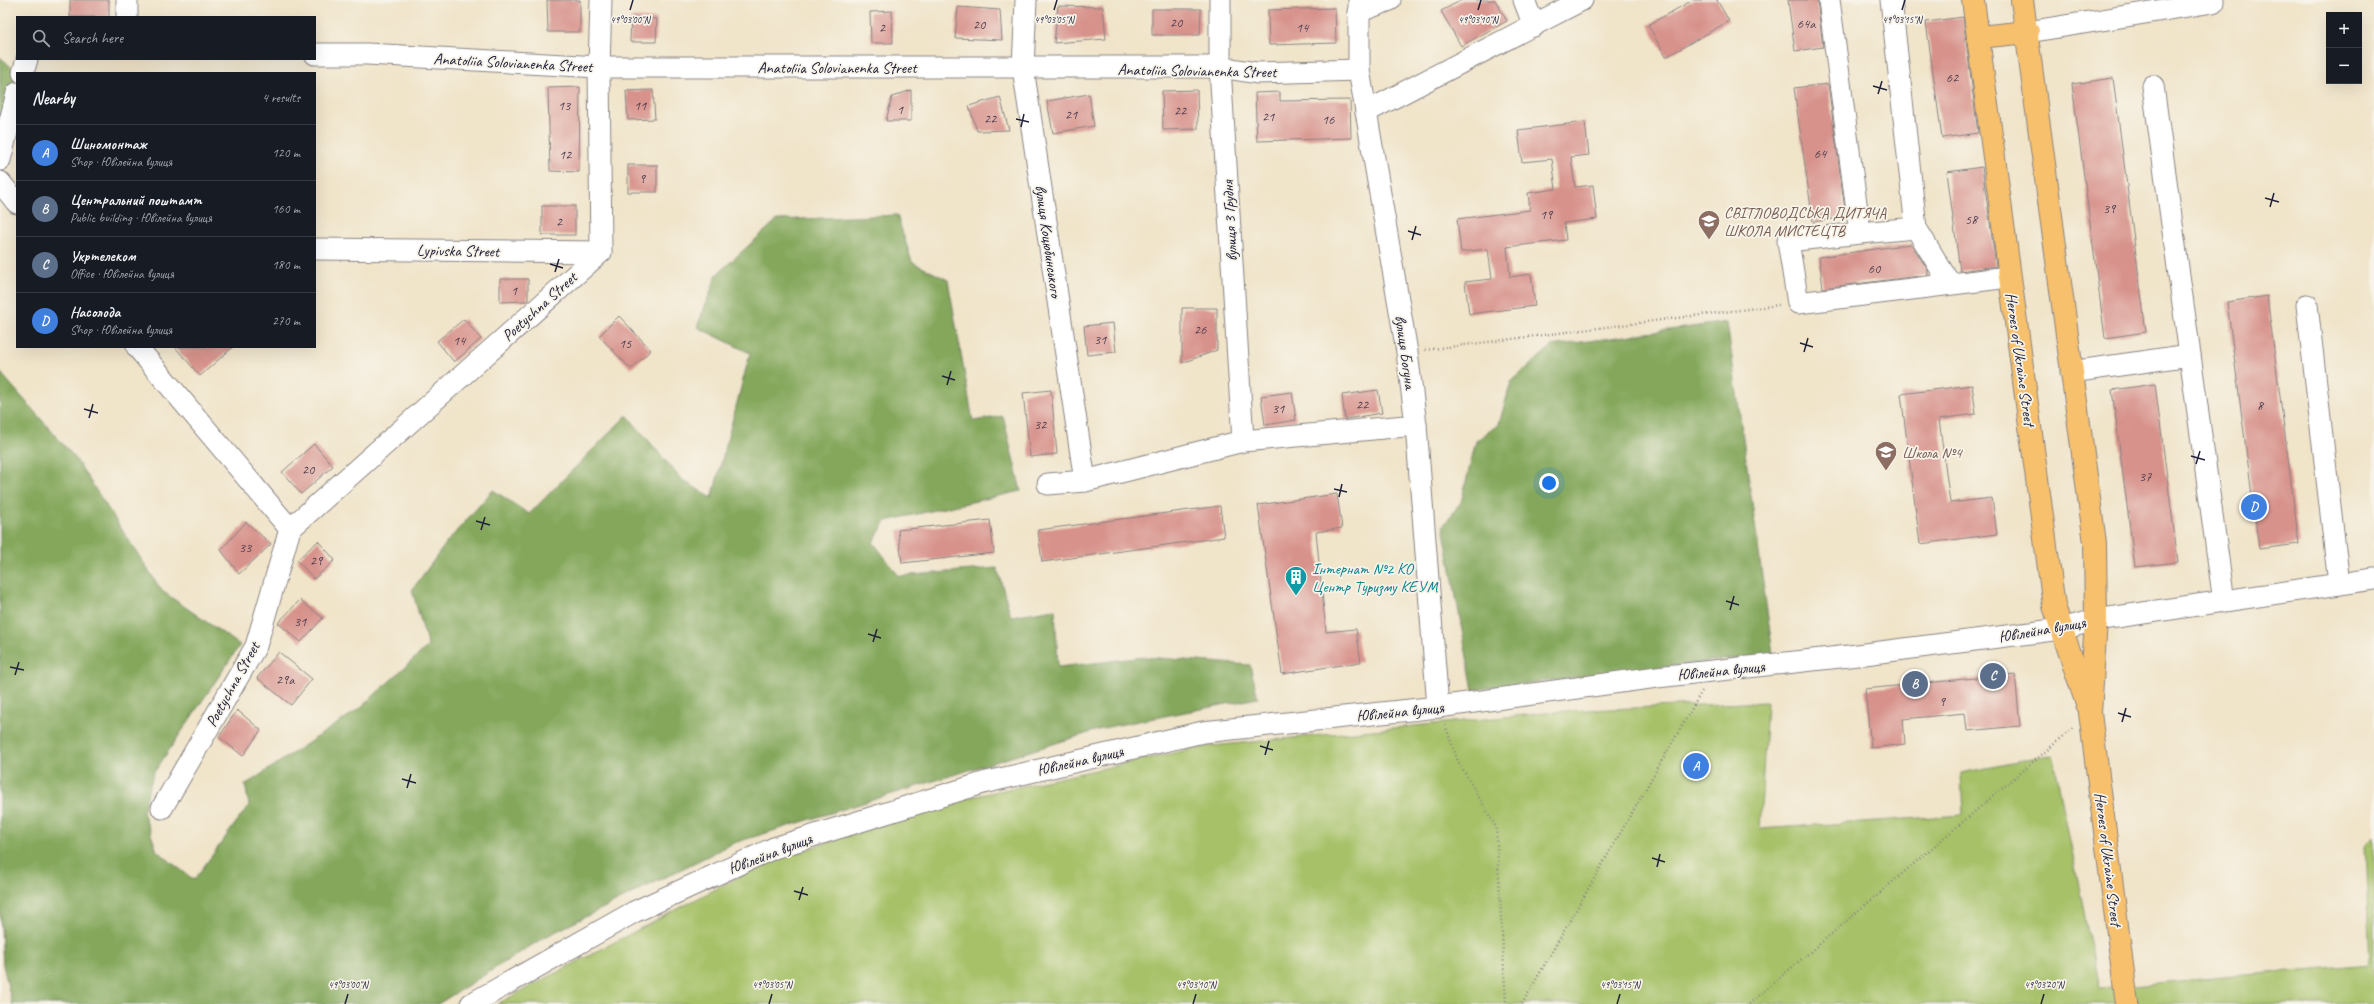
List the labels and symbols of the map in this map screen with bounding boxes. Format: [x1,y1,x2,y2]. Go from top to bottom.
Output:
text: 49°03'00"N [610,13,652,26]
text: 49°03'05"N [1034,13,1076,26]
text: 49°03'10"N [1458,13,1500,26]
text: 49°03'15"N [1882,13,1924,26]
house number: 20 [1170,14,1184,31]
house number: 64а [1797,15,1816,32]
house number: 20 [973,16,987,33]
house number: 2 [879,19,887,36]
house number: 14 [1296,19,1310,36]
street label: Anatoliia Solovianenka Street [433,49,594,77]
street label: Anatoliia Solovianenka Street [758,58,918,78]
street label: Anatoliia Solovianenka Street [1117,60,1278,82]
house number: 62 [1946,69,1960,86]
house number: 13 [558,97,572,114]
house number: 11 [634,97,647,114]
house number: 1 [897,101,904,118]
house number: 22 [1174,102,1188,119]
house number: 21 [1065,106,1078,123]
house number: 21 [1262,108,1275,125]
house number: 22 [984,110,998,127]
house number: 16 [1322,111,1335,128]
house number: 64 [1814,145,1828,162]
house number: 12 [559,146,573,163]
house number: 9 [639,170,647,187]
street label: вулиця 3 Грудня [1218,179,1242,262]
street label: вулиця Коцюбинського [1030,184,1066,301]
house number: 39 [2103,200,2117,217]
place label: СВІТЛОВОДСЬКА ДИТЯЧА ШКОЛА МИСТЕЦТВ [1724,203,1887,241]
house number: 19 [1540,206,1554,223]
school or university icon: СВІТЛОВОДСЬКА ДИТЯЧА ШКОЛА МИСТЕЦТВ [1696,208,1722,241]
house number: 58 [1965,211,1979,228]
house number: 2 [556,213,564,230]
street label: Lypivska Street [417,240,501,262]
house number: 60 [1868,260,1882,277]
street label: Poetychna Street [498,267,583,346]
house number: 1 [511,282,518,299]
street label: Heroes of Ukraine Street [2001,291,2040,430]
street label: вулиця Богуна [1390,314,1420,392]
house number: 26 [1194,321,1207,338]
house number: 31 [1094,331,1107,348]
house number: 14 [453,332,467,349]
house number: 15 [619,335,632,352]
house number: 22 [1356,396,1370,413]
house number: 8 [2257,397,2265,414]
house number: 31 [1272,400,1285,417]
house number: 32 [1034,416,1048,433]
school or university icon: Школа №4 [1873,439,1899,472]
place label: Школа №4 [1902,443,1963,463]
house number: 20 [302,461,316,478]
house number: 37 [2139,468,2152,485]
your location [1539,473,1559,493]
pin: D [2241,492,2267,522]
house number: 33 [239,539,253,556]
house number: 29 [310,552,324,569]
place label: Інтернат №2 КО Центр Туризму КЕУМ [1312,559,1439,597]
building icon: Інтернат №2 КО Центр Туризму КЕУМ [1283,564,1309,597]
street label: Ювілейна вулиця [1997,612,2088,647]
house number: 31 [294,613,307,630]
street label: Poetychna Street [201,637,265,730]
street label: Ювілейна вулиця [1676,656,1767,686]
pin: C [1980,661,2006,691]
pin: B [1902,669,1928,699]
house number: 29а [276,671,295,688]
house number: 9 [1939,693,1947,710]
street label: Ювілейна вулиця [1355,697,1446,727]
street label: Ювілейна вулиця [1035,741,1126,781]
pin: A [1683,751,1709,781]
street label: Heroes of Ukraine Street [2090,791,2126,930]
street label: Ювілейна вулиця [726,828,816,879]
text: 49°03'00"N [328,978,370,991]
text: 49°03'05"N [752,978,794,991]
text: 49°03'10"N [1176,978,1218,991]
text: 49°03'15"N [1600,978,1642,991]
text: 49°03'20"N [2024,978,2066,991]

